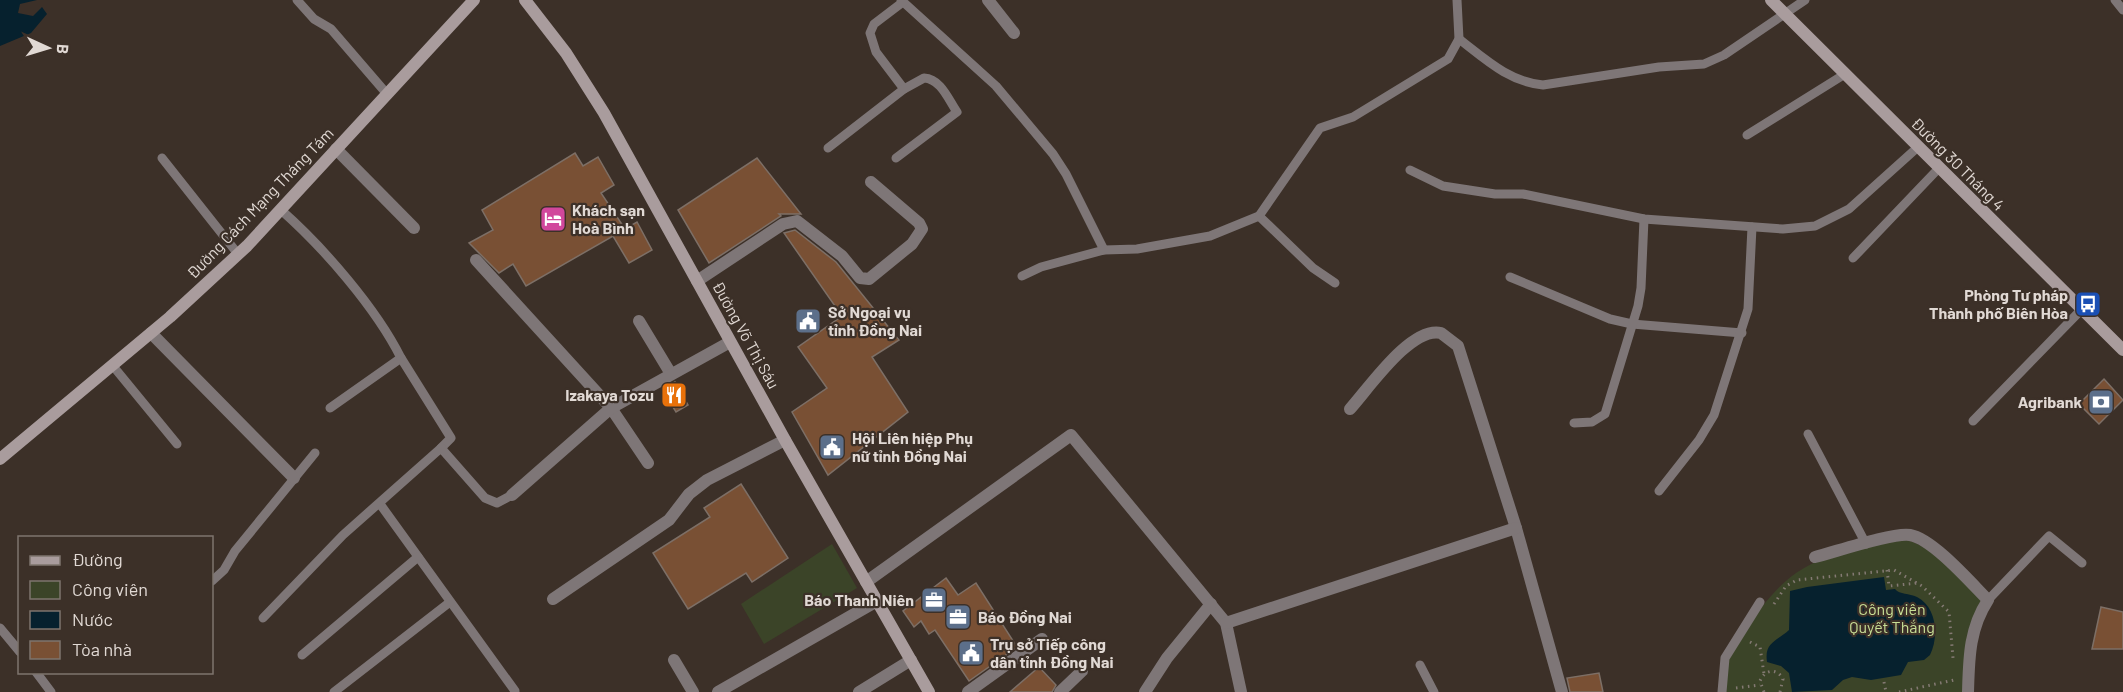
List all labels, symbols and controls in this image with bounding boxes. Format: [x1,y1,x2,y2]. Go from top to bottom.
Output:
north arrow [18,18,78,78]
text: B [54,43,73,55]
street label: Đường 30 Tháng 4 [1908,113,2009,214]
street label: Đường Cách Mạng Tháng Tám [182,123,337,282]
place label: Khách sạn Hoà Bình [572,200,645,237]
hotel icon: Khách sạn Hoà Bình [538,204,568,234]
street label: Đường Võ Thị Sáu [709,278,784,392]
place label: Phòng Tư pháp Thành phố Biên Hòa [1929,285,2068,322]
bus stop icon: Phòng Tư pháp Thành phố Biên Hòa [2073,289,2103,319]
place label: Sở Ngoại vụ tỉnh Đồng Nai [828,302,922,339]
public building icon: Sở Ngoại vụ tỉnh Đồng Nai [793,306,823,336]
restaurant icon: Izakaya Tozu [659,380,689,410]
place label: Izakaya Tozu [565,385,654,404]
bank icon: Agribank [2086,387,2116,417]
place label: Agribank [2018,392,2082,411]
place label: Hội Liên hiệp Phụ nữ tỉnh Đồng Nai [852,428,973,465]
public building icon: Hội Liên hiệp Phụ nữ tỉnh Đồng Nai [817,432,847,462]
legend [18,536,213,674]
text: Đường [72,548,123,570]
text: Công viên [72,578,148,600]
office icon: Báo Thanh Niên [919,585,949,615]
place label: Báo Thanh Niên [804,590,914,609]
park label: Công viên Quyết Thắng [1849,599,1935,636]
office icon: Báo Đồng Nai [943,602,973,632]
place label: Báo Đồng Nai [978,607,1072,626]
text: Nước [72,608,113,630]
place label: Trụ sở Tiếp công dân tỉnh Đồng Nai [990,634,1114,671]
text: Tòa nhà [72,638,132,660]
public building icon: Trụ sở Tiếp công dân tỉnh Đồng Nai [956,638,986,668]

